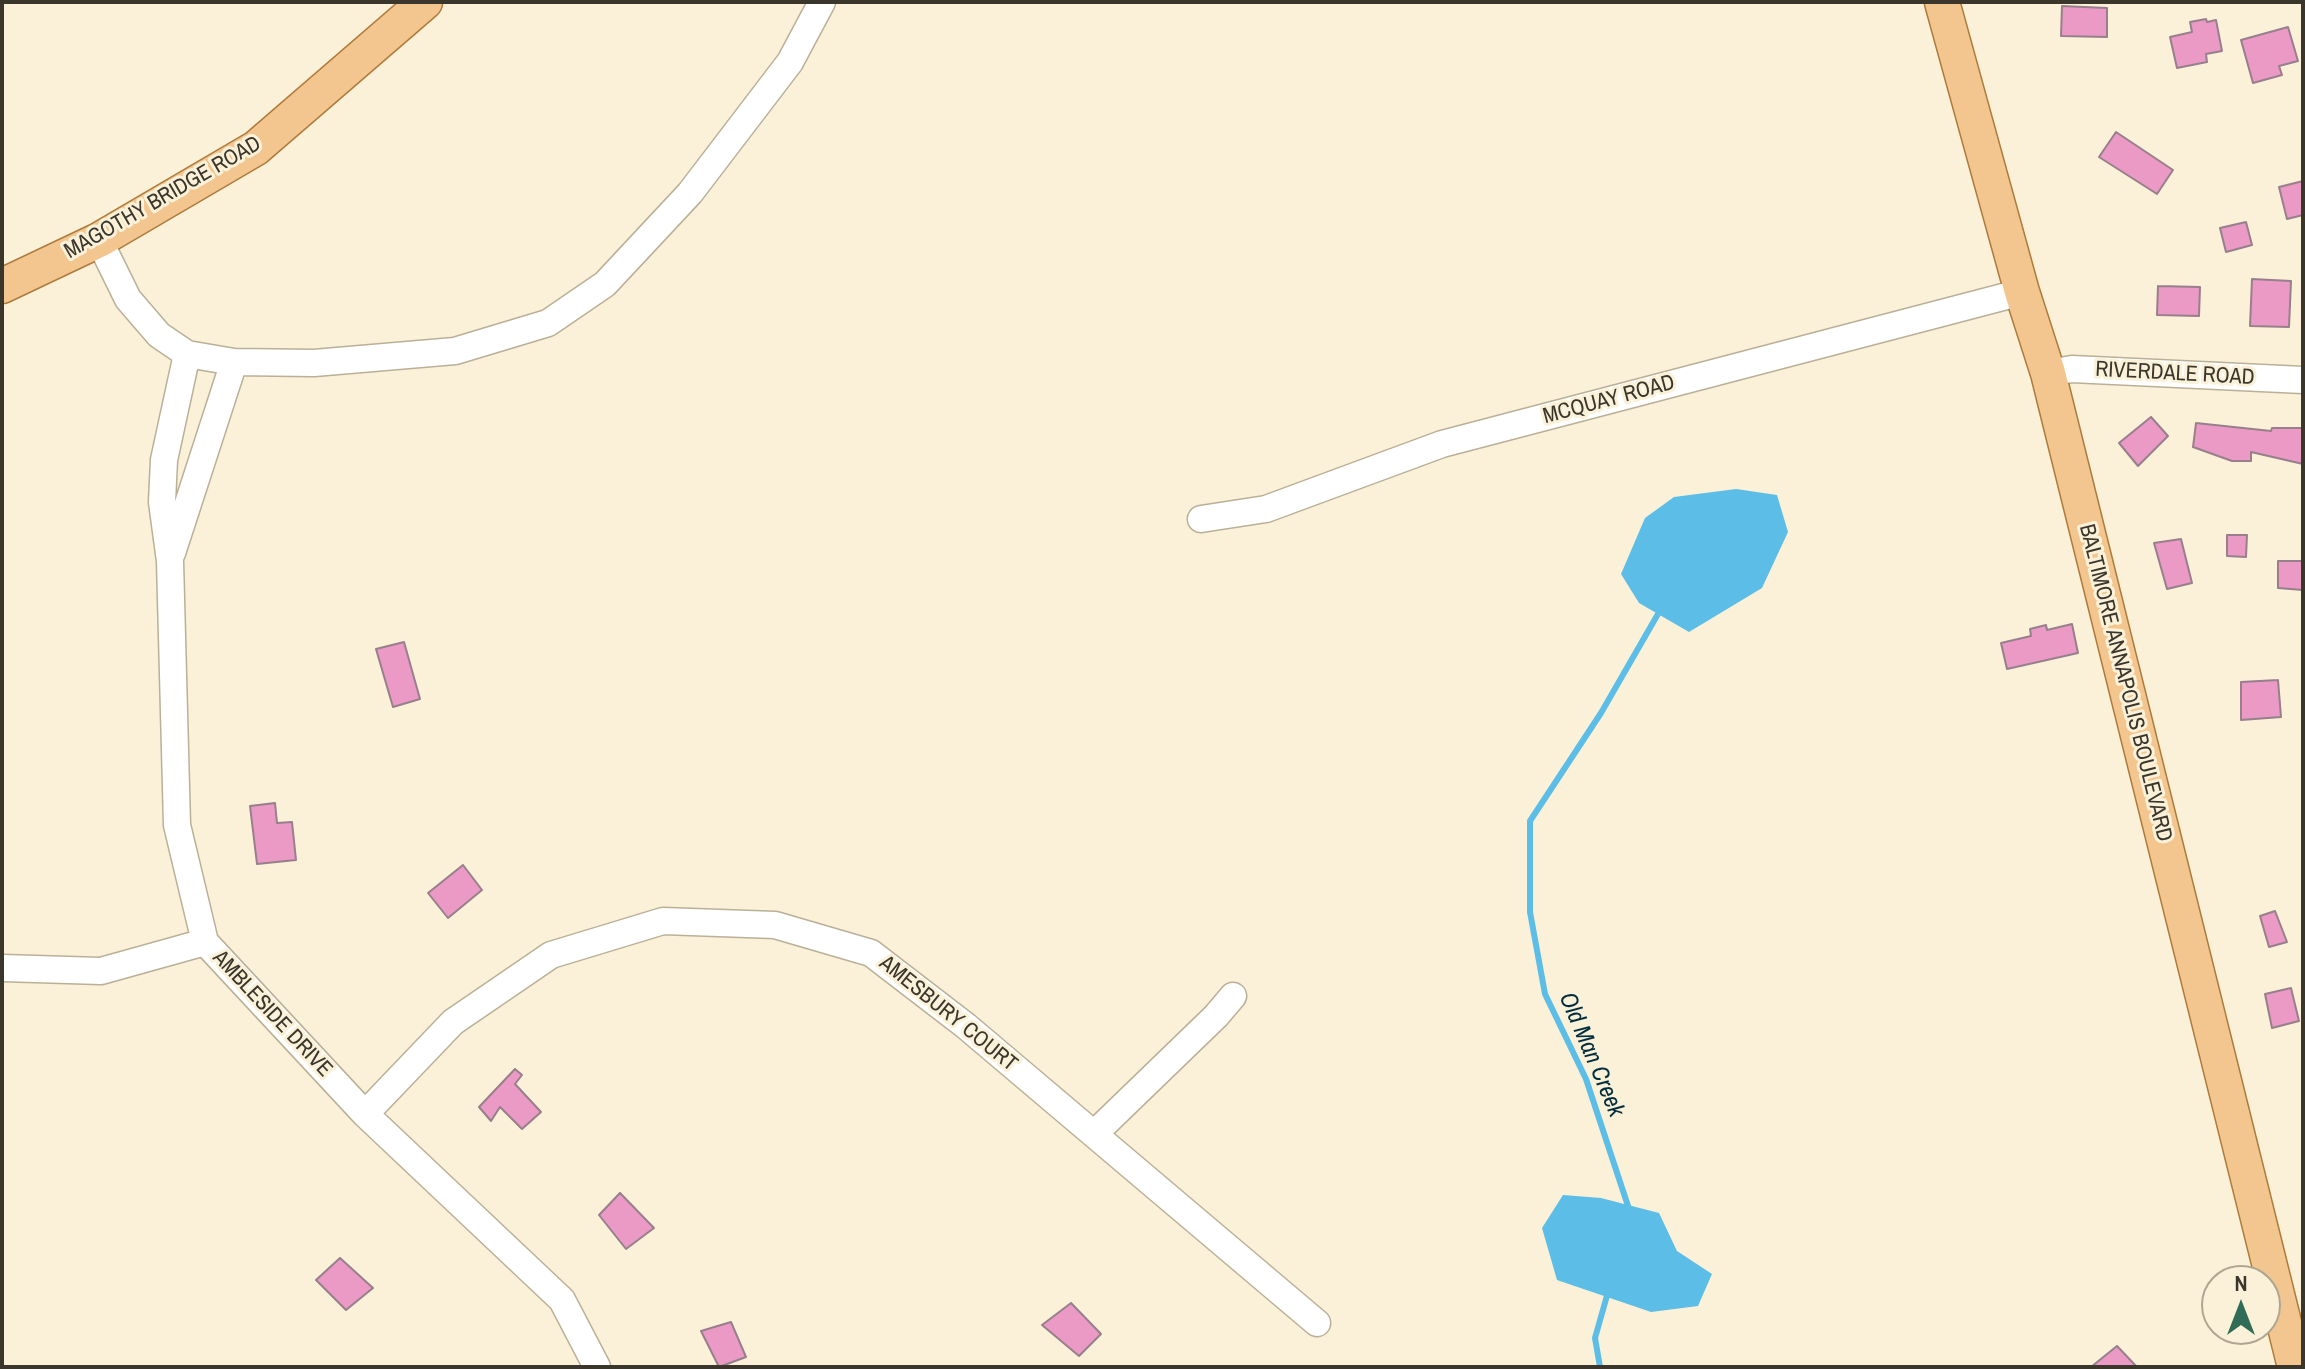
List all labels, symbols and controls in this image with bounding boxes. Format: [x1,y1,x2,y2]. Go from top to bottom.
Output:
street label: MAGOTHY BRIDGE ROAD [60,131,266,265]
street label: RIVERDALE ROAD [2095,357,2255,391]
street label: MCQUAY ROAD [1540,370,1678,430]
street label: BALTIMORE ANNAPOLIS BOULEVARD [2073,522,2177,844]
street label: AMBLESIDE DRIVE [207,945,337,1083]
street label: AMESBURY COURT [874,950,1022,1078]
water label: Old Man Creek [1552,988,1630,1122]
north arrow [2201,1265,2281,1345]
text: N [2234,1268,2248,1298]

